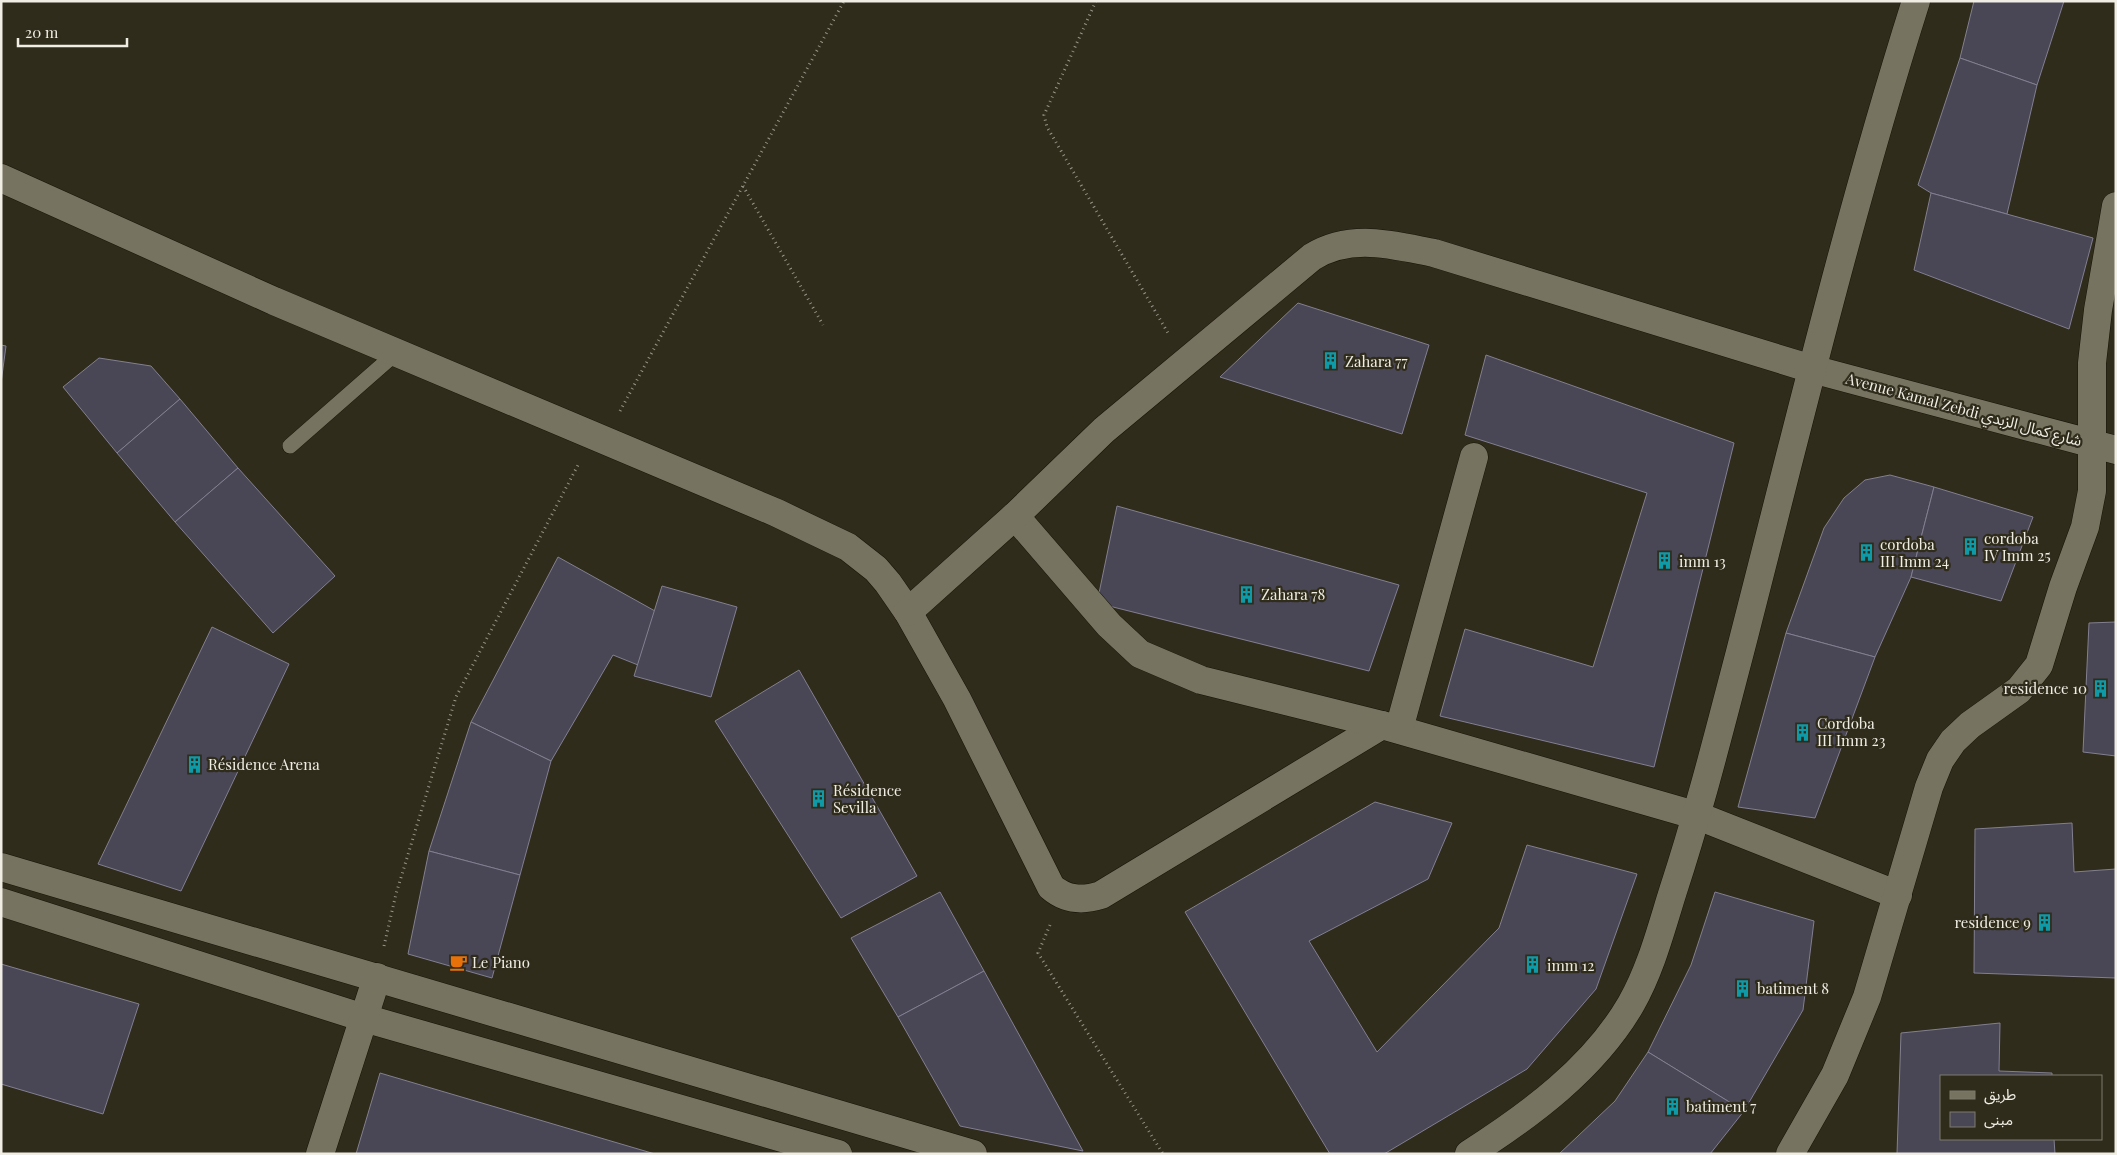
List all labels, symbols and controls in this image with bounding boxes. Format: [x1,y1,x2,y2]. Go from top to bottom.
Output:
scale bar [18,15,126,47]
text: 20 m [25,22,59,42]
building icon: Zahara 77 [1321,351,1341,371]
place label: Zahara 77 [1345,351,1408,371]
street label: Avenue Kamal Zebdi شارع كمال الزبدي [1842,368,2085,453]
place label: cordoba IV Imm 25 [1984,528,2051,565]
place label: cordoba III Imm 24 [1880,534,1949,571]
building icon: cordoba IV Imm 25 [1960,537,1980,557]
building icon: cordoba III Imm 24 [1856,543,1876,563]
building icon: imm 13 [1655,551,1675,571]
place label: imm 13 [1679,551,1726,571]
building icon: Zahara 78 [1237,584,1257,604]
place label: Zahara 78 [1261,584,1325,604]
place label: residence 10 [2004,678,2087,698]
building icon: residence 10 [2091,678,2111,698]
place label: Cordoba III Imm 23 [1817,713,1886,750]
building icon: Cordoba III Imm 23 [1793,722,1813,742]
building icon: Résidence Arena [184,754,204,774]
place label: Résidence Arena [208,754,320,774]
place label: Résidence Sevilla [833,780,902,817]
building icon: Résidence Sevilla [809,789,829,809]
place label: residence 9 [1954,912,2031,932]
building icon: residence 9 [2035,912,2055,932]
cafe icon: Le Piano [448,952,468,972]
place label: Le Piano [472,952,530,972]
building icon: imm 12 [1523,955,1543,975]
place label: imm 12 [1547,955,1595,975]
building icon: batiment 8 [1733,978,1753,998]
place label: batiment 8 [1757,978,1829,998]
legend [1940,1075,2102,1140]
text: طريق [1984,1084,2016,1105]
building icon: batiment 7 [1662,1096,1682,1116]
place label: batiment 7 [1686,1096,1756,1116]
text: مبنى [1984,1109,2013,1129]

